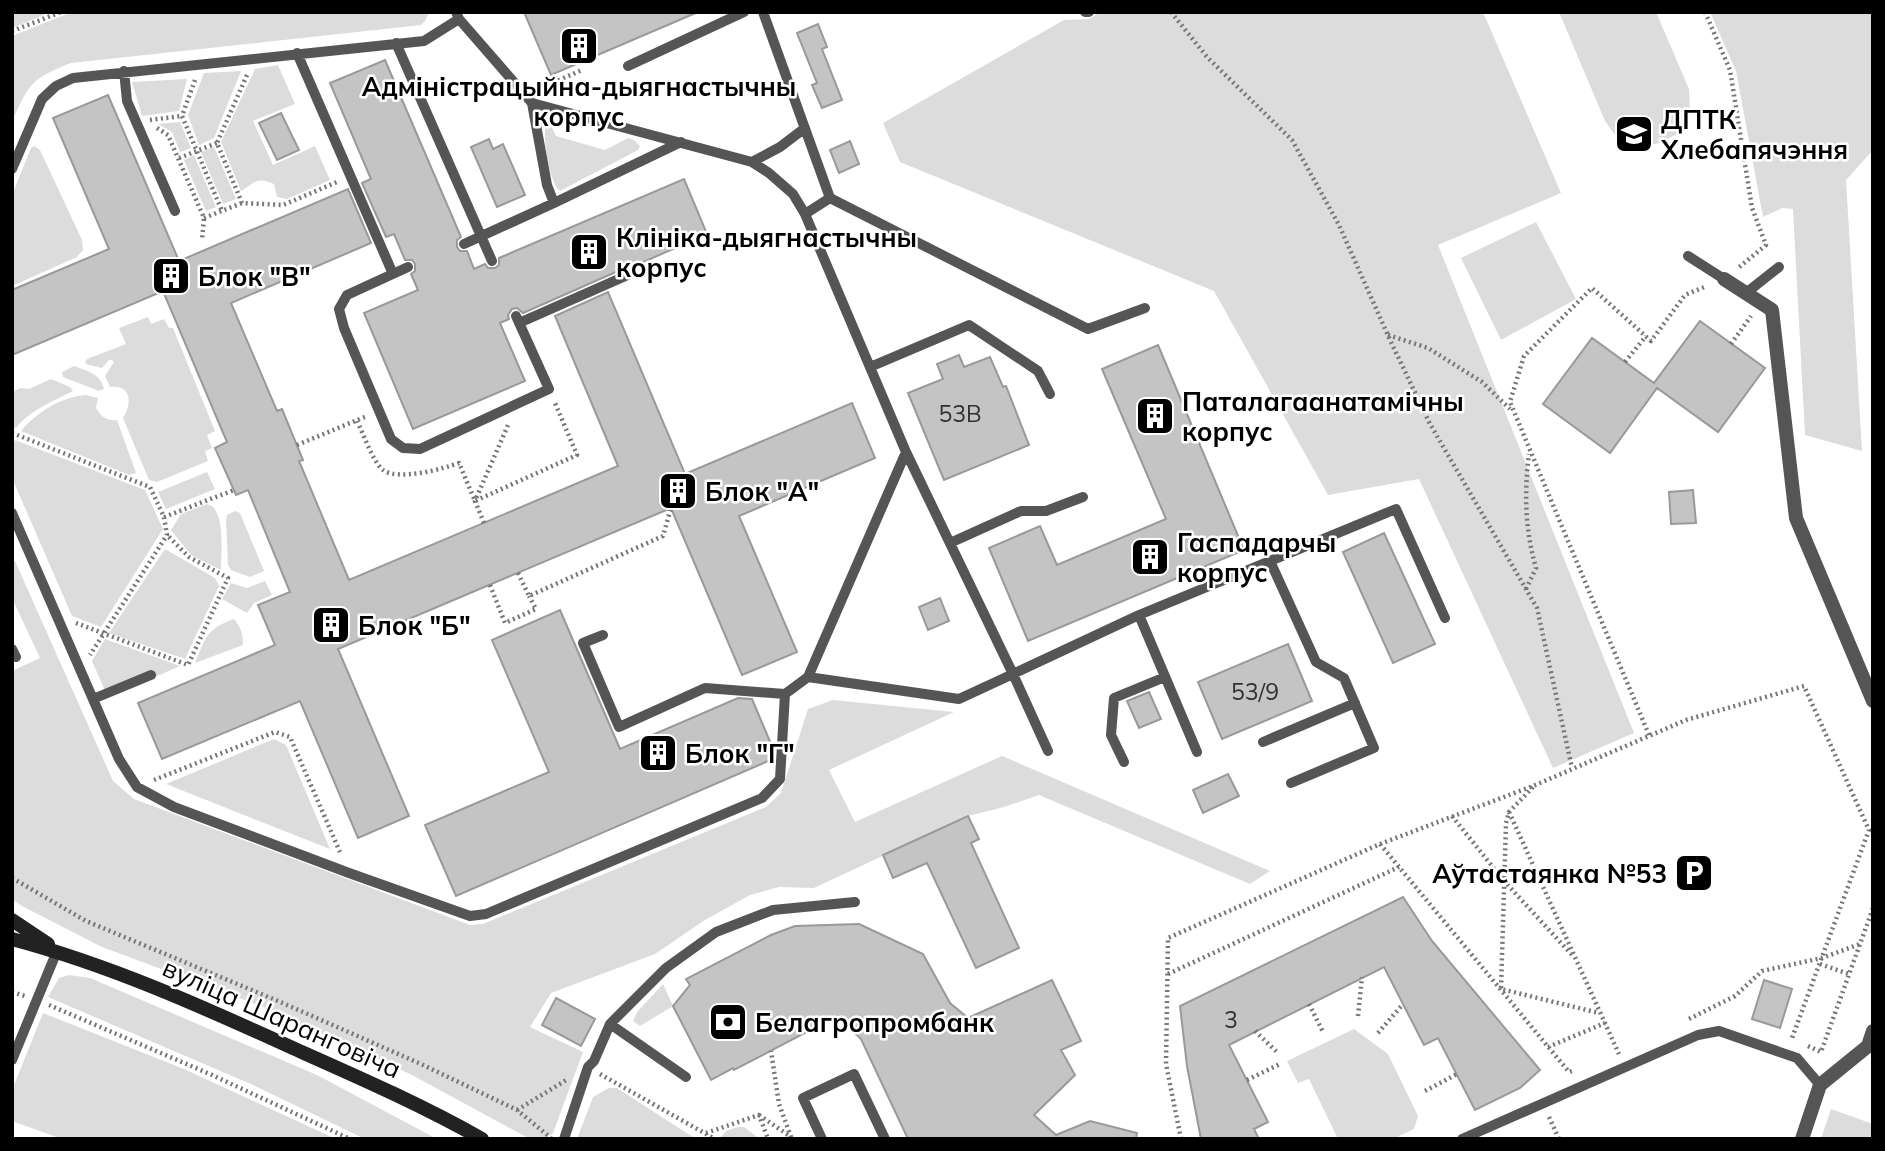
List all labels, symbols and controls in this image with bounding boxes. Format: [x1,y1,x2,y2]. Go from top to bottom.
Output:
building icon: Адміністрацыйна-дыягнастычны корпус [558,25,600,67]
place label: Адміністрацыйна-дыягнастычны корпус [362,70,796,133]
place label: ДПТК Хлебапячэння [1660,103,1848,166]
school or university icon: ДПТК Хлебапячэння [1613,113,1655,155]
place label: Клініка-дыягнастычны корпус [616,221,917,284]
building icon: Клініка-дыягнастычны корпус [568,231,610,273]
building icon: Блок "В" [150,255,192,297]
place label: Блок "В" [198,260,311,293]
place label: Паталагаанатамічны корпус [1182,385,1464,448]
building icon: Паталагаанатамічны корпус [1134,395,1176,437]
house number: 53В [938,399,982,428]
building icon: Блок "А" [657,470,699,512]
place label: Блок "А" [705,475,819,508]
place label: Гаспадарчы корпус [1177,526,1336,589]
building icon: Гаспадарчы корпус [1129,536,1171,578]
building icon: Блок "Б" [310,604,352,646]
place label: Блок "Б" [358,609,471,642]
house number: 53/9 [1231,677,1279,706]
building icon: Блок "Г" [637,732,679,774]
place label: Блок "Г" [685,737,795,770]
parking icon: Аўтастаянка №53 [1673,852,1715,894]
place label: Аўтастаянка №53 [1432,857,1667,890]
street label: вуліца Шаранговіча [158,951,406,1085]
bank icon: Белагропромбанк [707,1001,749,1043]
house number: 3 [1224,1005,1238,1034]
place label: Белагропромбанк [755,1006,994,1039]

